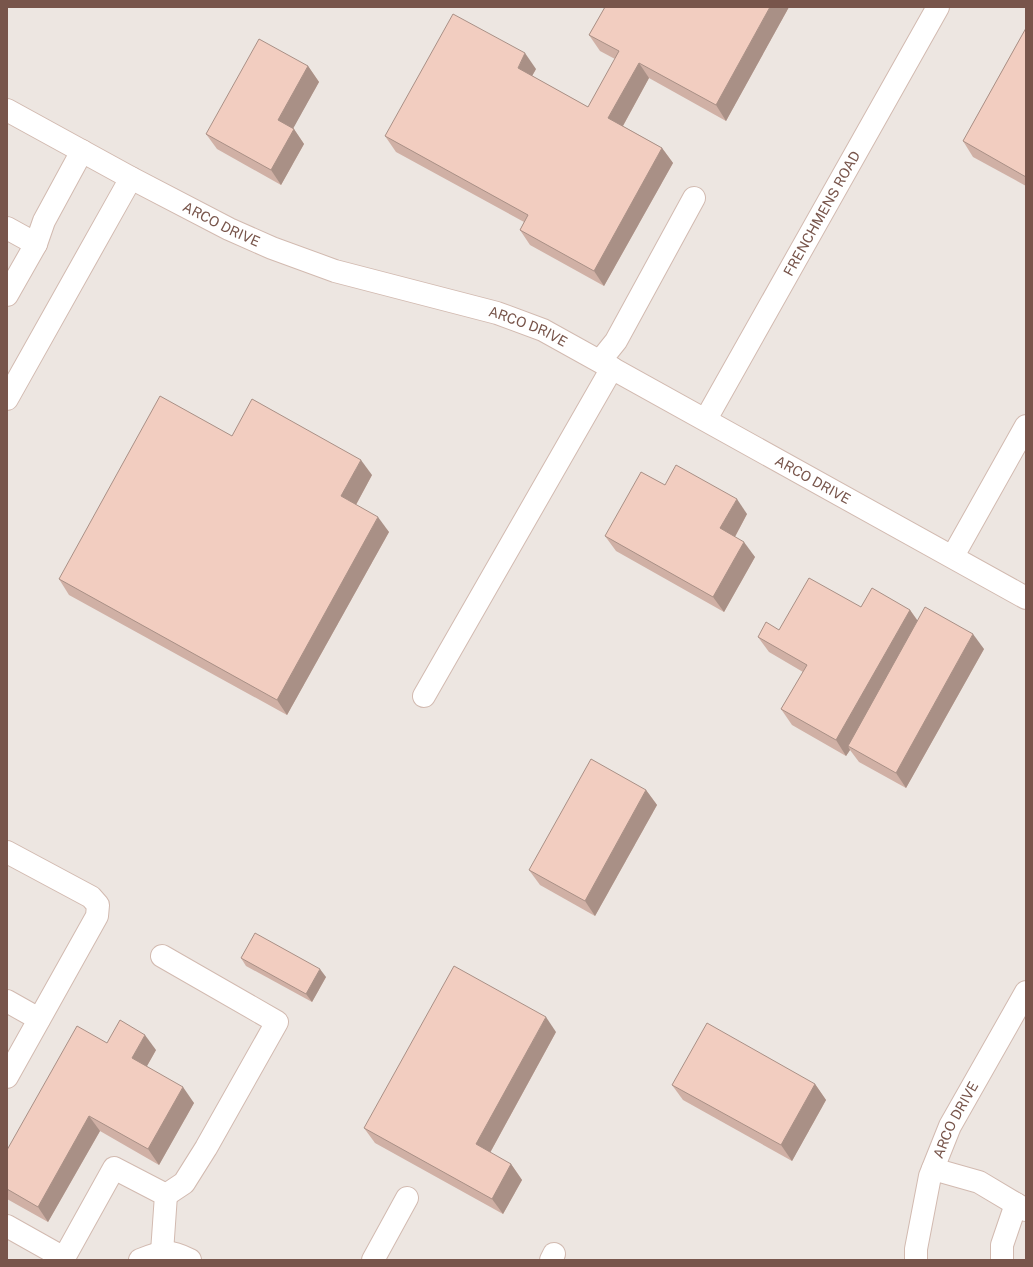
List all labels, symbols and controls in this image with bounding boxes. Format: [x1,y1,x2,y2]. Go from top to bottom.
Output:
street label: FRENCHMENS ROAD [780,148,863,279]
street label: ARCO DRIVE [180,198,262,250]
street label: ARCO DRIVE [487,303,570,350]
street label: ARCO DRIVE [772,452,853,507]
street label: ARCO DRIVE [930,1079,982,1161]

